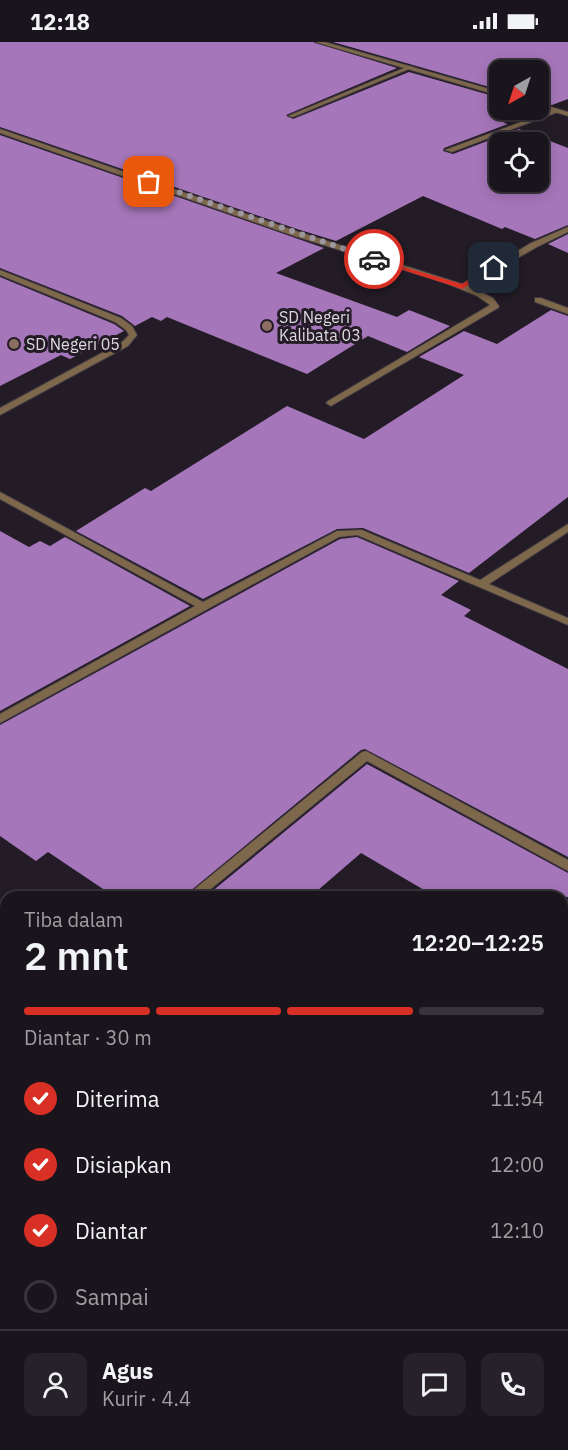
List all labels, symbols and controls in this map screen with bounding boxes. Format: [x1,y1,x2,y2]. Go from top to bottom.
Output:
text: 12:18 [30,7,90,36]
north arrow [489,60,549,120]
map controls [489,60,549,192]
button: locate [489,132,549,192]
pin [123,156,174,207]
icon: bag [132,165,165,198]
courier [344,229,404,289]
pin [468,242,519,293]
icon: car [358,243,391,276]
icon: home [477,251,510,284]
place label: SD Negeri Kalibata 03 [279,307,361,345]
marker: SD Negeri Kalibata 03 [260,319,274,333]
place label: SD Negeri 05 [26,334,120,354]
marker: SD Negeri 05 [7,337,21,351]
text: Tiba dalam [24,906,123,933]
text: 12:20–12:25 [411,928,544,957]
text: 2 mnt [24,930,129,981]
text: Diantar · 30 m [24,1024,152,1051]
icon: check [24,1082,57,1115]
text: Diterima [75,1084,160,1113]
text: 11:54 [490,1085,544,1112]
icon: check [24,1148,57,1181]
text: Disiapkan [75,1150,172,1179]
text: 12:00 [490,1151,544,1178]
icon: check [24,1214,57,1247]
text: Diantar [75,1216,147,1245]
text: 12:10 [490,1217,544,1244]
text: Sampai [75,1282,149,1311]
button: person [24,1353,87,1416]
button: chat [403,1353,466,1416]
button: phone [481,1353,544,1416]
text: Agus [102,1356,153,1385]
text: Kurir · 4.4 [102,1385,191,1412]

